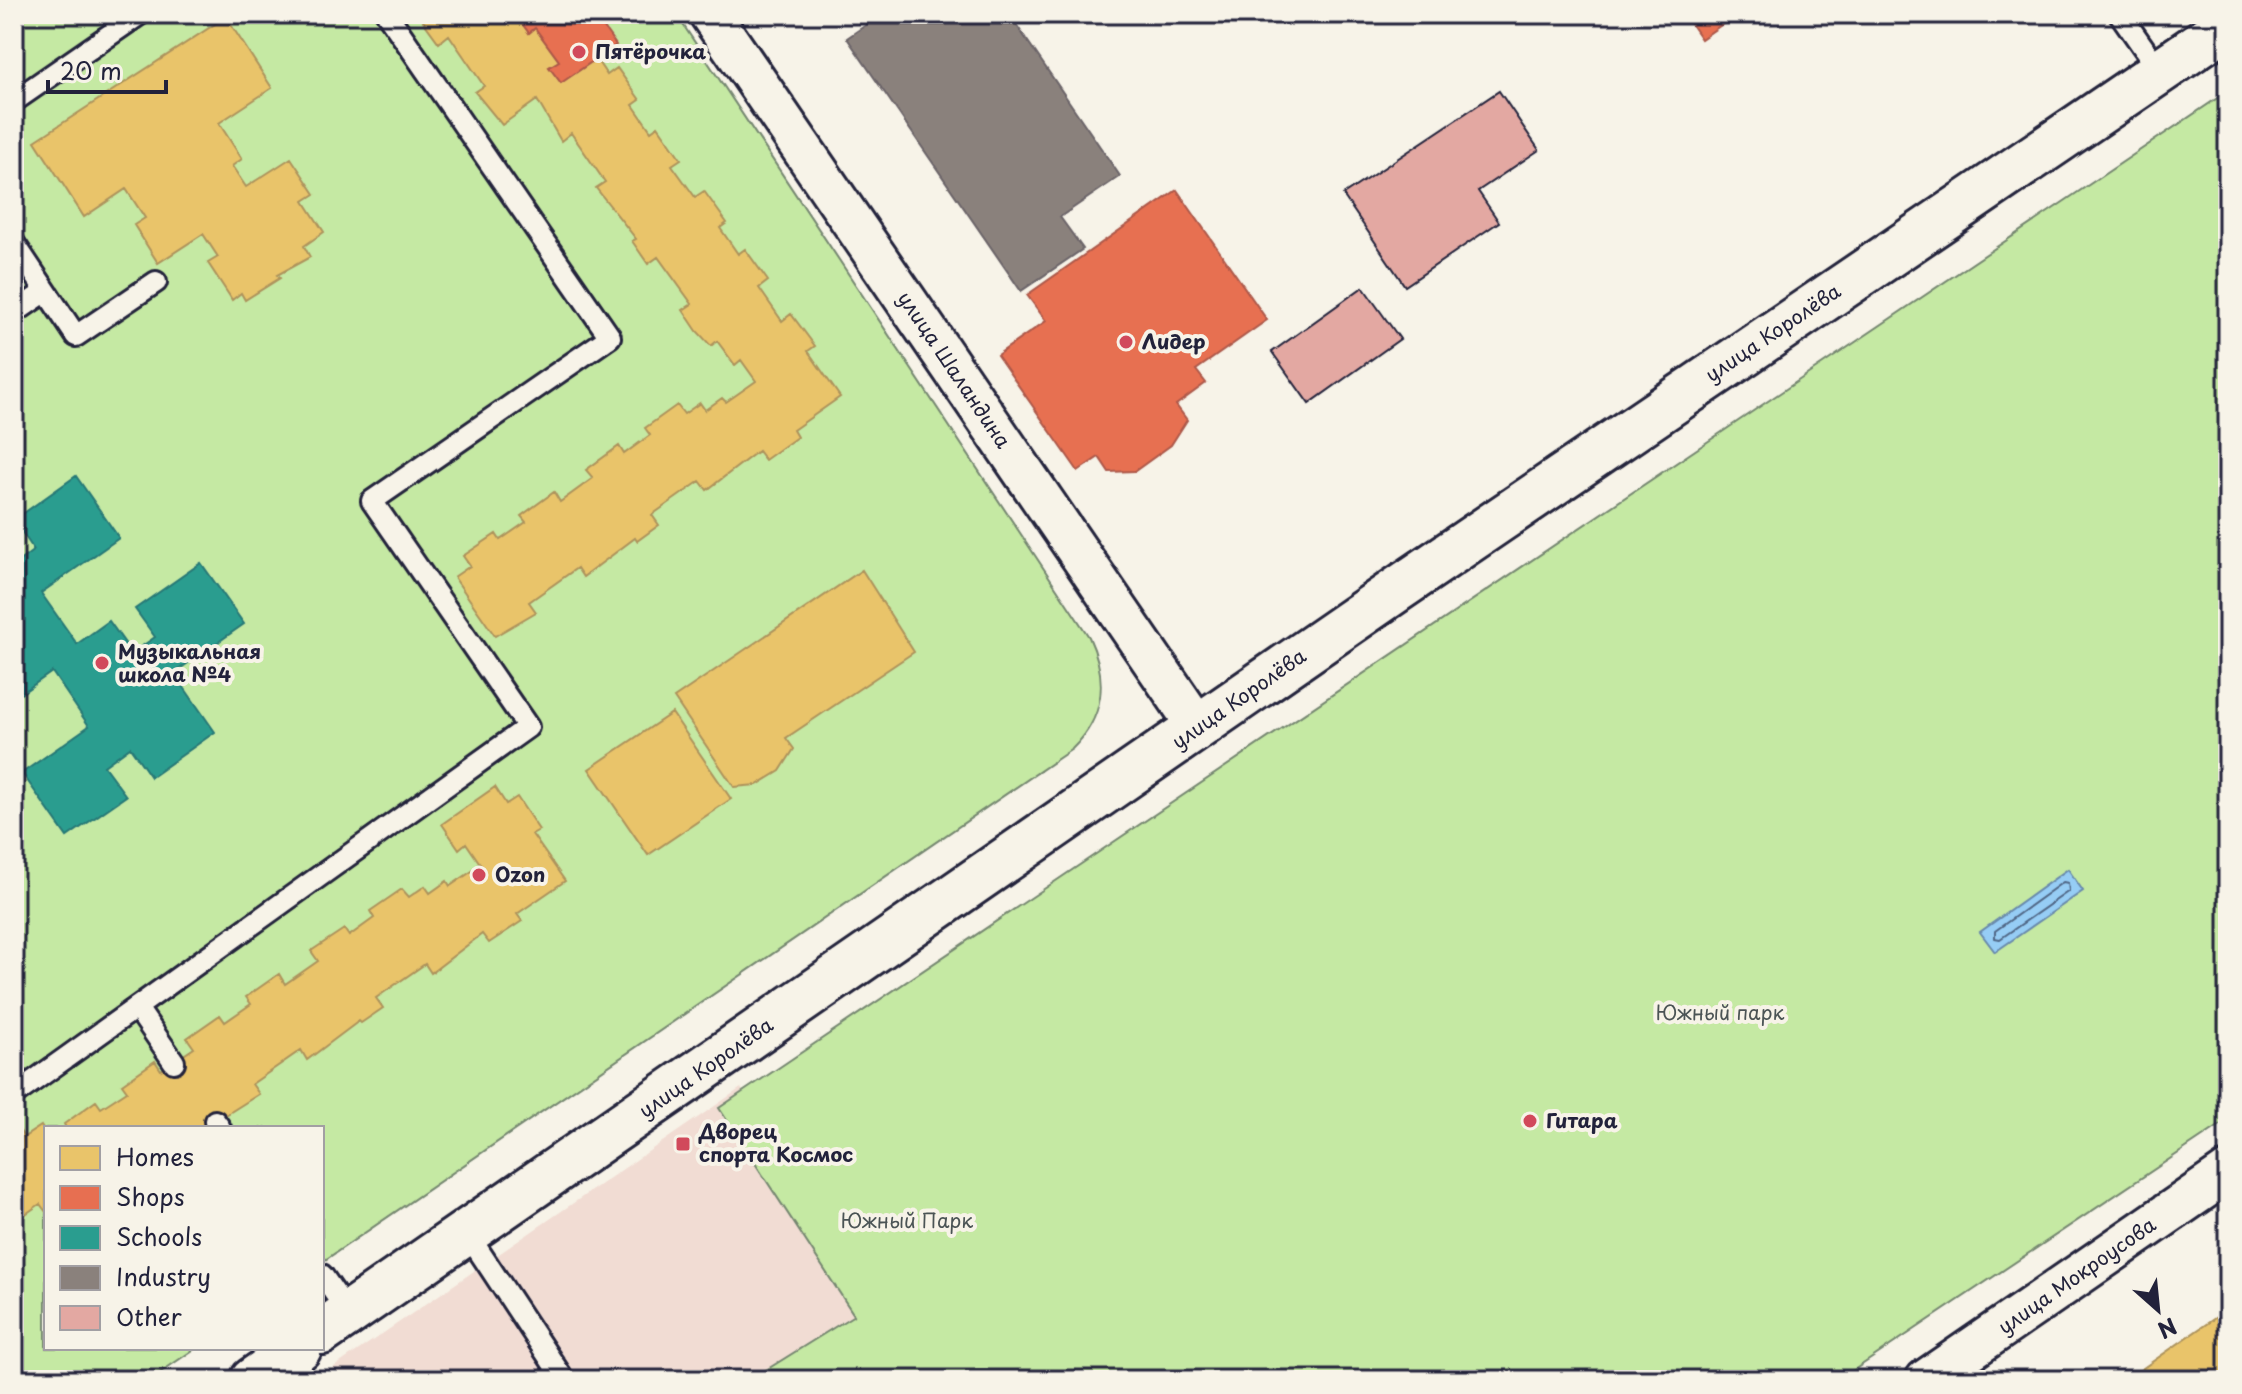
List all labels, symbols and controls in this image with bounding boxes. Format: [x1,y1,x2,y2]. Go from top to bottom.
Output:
place label: Пятёрочка [595,36,706,66]
marker: Пятёрочка [570,43,588,61]
scale bar [48,44,166,94]
text: 20 m [60,52,122,88]
street label: улица Королёва [1699,275,1847,389]
street label: улица Шаландина [891,285,1019,454]
place label: Лидер [1142,326,1205,356]
marker: Лидер [1117,333,1135,351]
place label: Музыкальная школа №4 [118,636,261,689]
street label: улица Королёва [1165,640,1312,756]
marker: Музыкальная школа №4 [93,654,111,672]
place label: Ozon [495,859,545,889]
marker: Ozon [470,866,488,884]
park label: Южный парк [1656,997,1784,1027]
street label: улица Королёва [632,1009,779,1125]
place label: Гитара [1546,1105,1618,1135]
marker: Гитара [1521,1112,1539,1130]
place label: Дворец спорта Космос [698,1116,853,1169]
legend [44,1126,324,1350]
marker: Дворец спорта Космос [674,1135,692,1153]
text: Homes [116,1138,194,1174]
text: Shops [116,1178,185,1214]
park label: Южный Парк [841,1205,973,1235]
street label: улица Мокроусова [1991,1209,2162,1341]
text: Schools [116,1218,202,1254]
text: Industry [116,1258,211,1294]
north arrow [2118,1270,2198,1350]
text: Other [116,1298,183,1334]
text: N [2153,1310,2183,1348]

